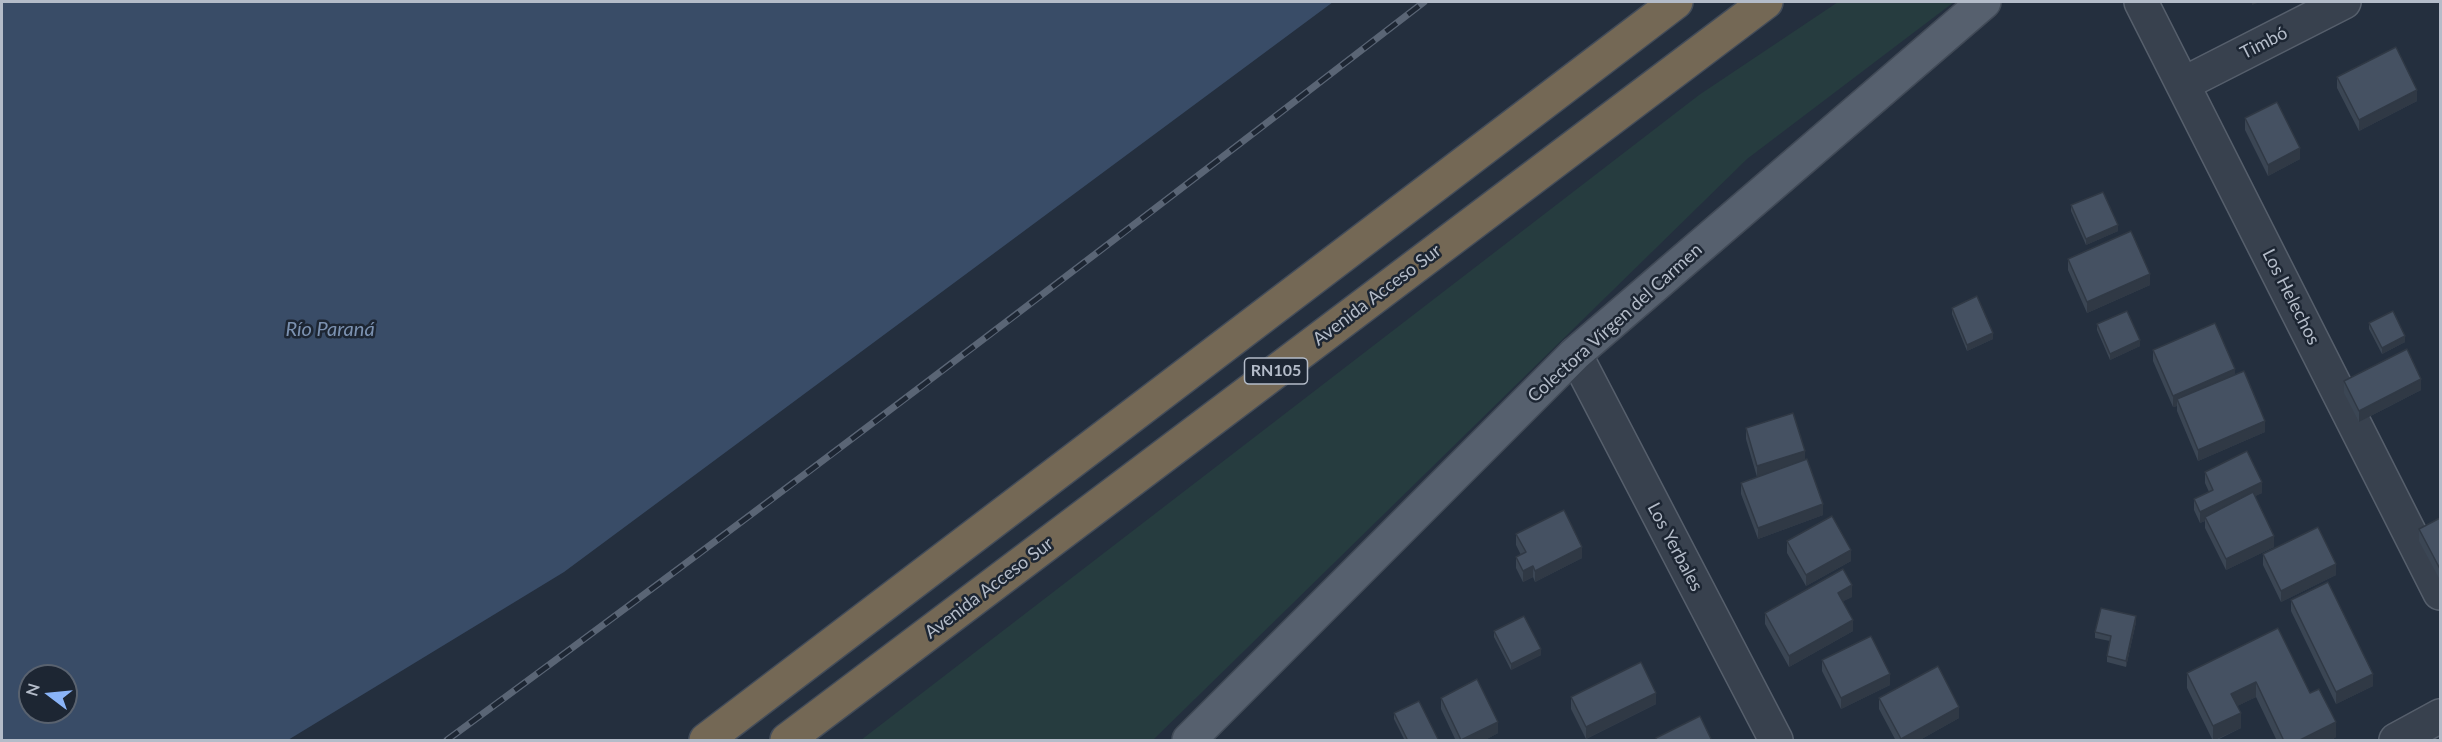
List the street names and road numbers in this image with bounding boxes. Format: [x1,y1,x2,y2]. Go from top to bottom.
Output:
street label: Timbó [2237,22,2291,64]
street label: Colectora Vírgen del Carmen [1523,239,1707,407]
street label: Avenida Acceso Sur [1309,240,1445,350]
street label: Los Helechos [2258,246,2324,348]
road number: RN105 [1244,358,1308,384]
street label: Los Yerbales [1643,499,1707,595]
street label: Avenida Acceso Sur [921,533,1057,643]

